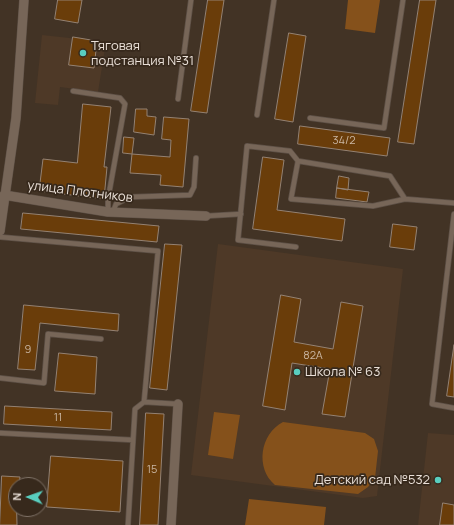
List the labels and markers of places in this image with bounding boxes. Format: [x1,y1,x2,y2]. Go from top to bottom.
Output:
place label: Тяговая подстанция №31 [91,38,194,69]
marker: Тяговая подстанция №31 [78,48,88,58]
place label: Школа № 63 [305,364,380,380]
marker: Школа № 63 [292,367,302,377]
place label: Детский сад №532 [314,472,430,488]
marker: Детский сад №532 [433,475,443,485]

